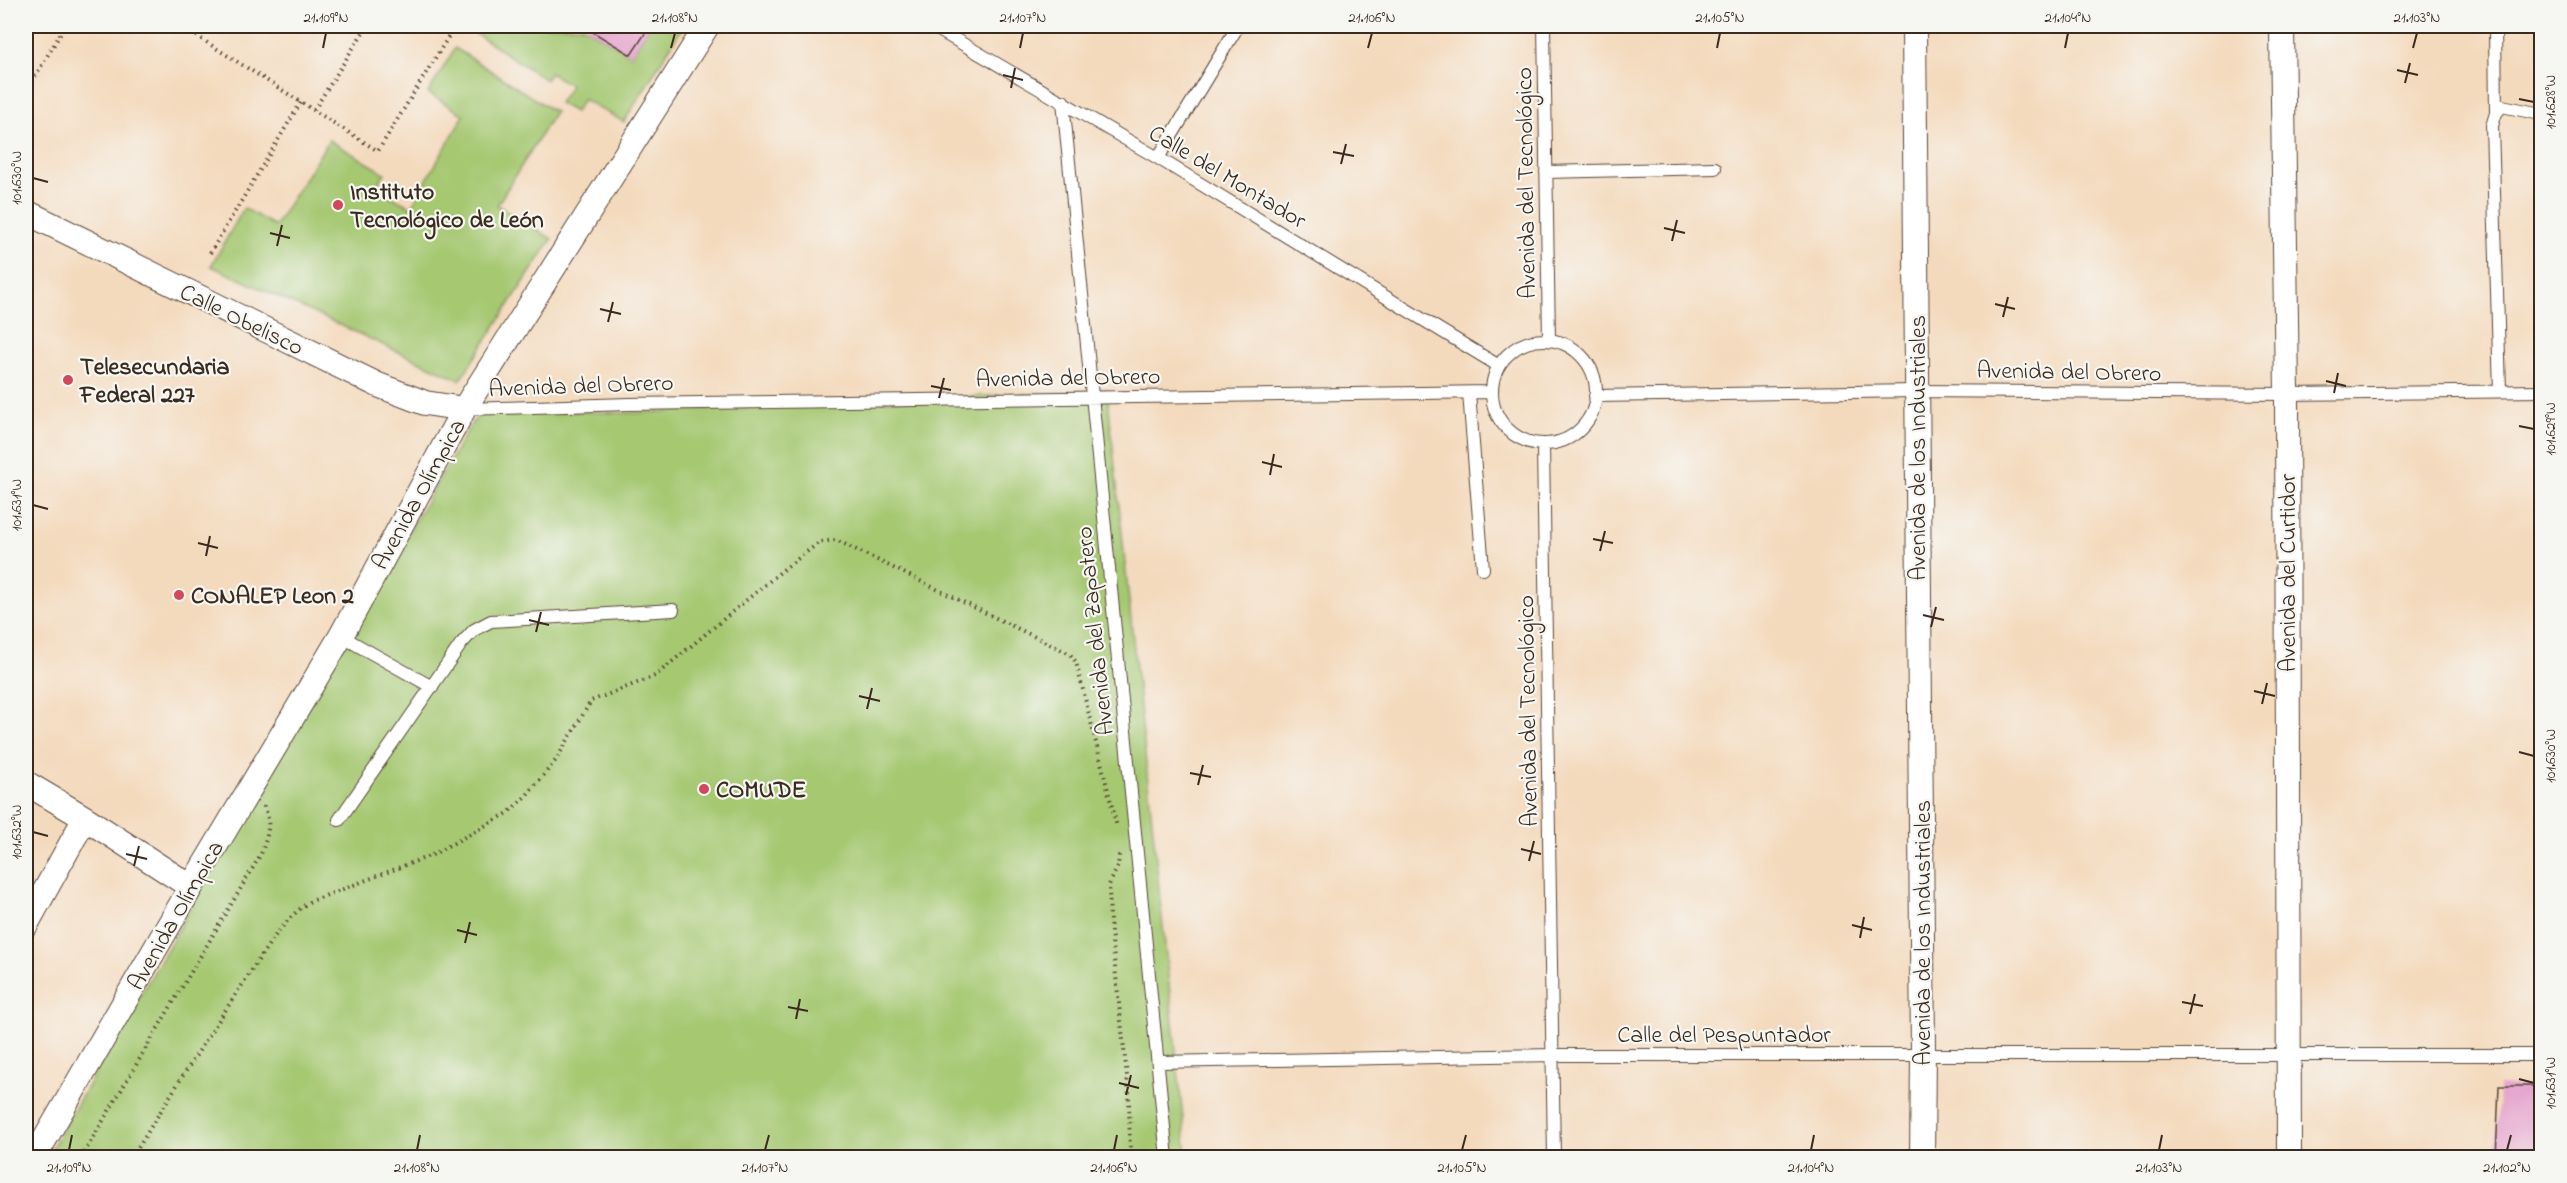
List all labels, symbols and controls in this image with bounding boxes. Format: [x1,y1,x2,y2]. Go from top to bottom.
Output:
text: 21.109°N [303,7,349,29]
text: 21.108°N [652,7,698,29]
text: 21.107°N [1000,7,1046,29]
text: 21.106°N [1348,7,1396,29]
text: 21.105°N [1695,7,1745,29]
text: 21.104°N [2045,7,2091,29]
text: 21.103°N [2394,7,2440,29]
street label: Avenida del Tecnológico [1508,67,1547,299]
text: 101.628°W [2540,75,2562,129]
street label: Calle del Montador [1141,117,1313,239]
text: 101.630°W [6,151,28,205]
place label: Instituto Tecnológico de León [350,176,544,240]
marker: Instituto Tecnológico de León [331,198,345,212]
street label: Calle Obelisco [173,276,309,366]
street label: Avenida de los Industriales [1902,315,1937,581]
place label: Telesecundaria Federal 227 [79,351,230,414]
street label: Avenida del Obrero [1976,354,2162,393]
street label: Avenida del Obrero [975,360,1161,399]
street label: Avenida del Obrero [488,367,674,408]
marker: Telesecundaria Federal 227 [61,373,75,387]
text: 101.629°W [2540,402,2562,456]
street label: Avenida Olímpica [364,413,476,577]
street label: Avenida del Curtidor [2272,473,2307,672]
text: 101.631°W [6,479,28,531]
street label: Avenida del Zapatero [1068,525,1125,737]
place label: CONALEP Leon 2 [191,580,354,615]
marker: CONALEP Leon 2 [172,588,186,602]
street label: Avenida del Tecnológico [1510,595,1549,827]
text: 101.630°W [2540,729,2562,783]
place label: COMUDE [716,774,806,809]
marker: COMUDE [697,782,711,796]
street label: Avenida de los Industriales [1907,800,1942,1066]
text: 101.632°W [6,805,28,859]
street label: Avenida Olímpica [120,835,234,998]
street label: Calle del Pespuntador [1617,1019,1831,1054]
text: 101.631°W [2540,1057,2562,1109]
text: 21.109°N [46,1157,92,1179]
text: 21.108°N [394,1157,440,1179]
text: 21.107°N [742,1157,788,1179]
text: 21.106°N [1090,1157,1138,1179]
text: 21.105°N [1437,1157,1487,1179]
text: 21.104°N [1788,1157,1834,1179]
text: 21.103°N [2136,1157,2182,1179]
text: 21.102°N [2483,1157,2531,1179]

